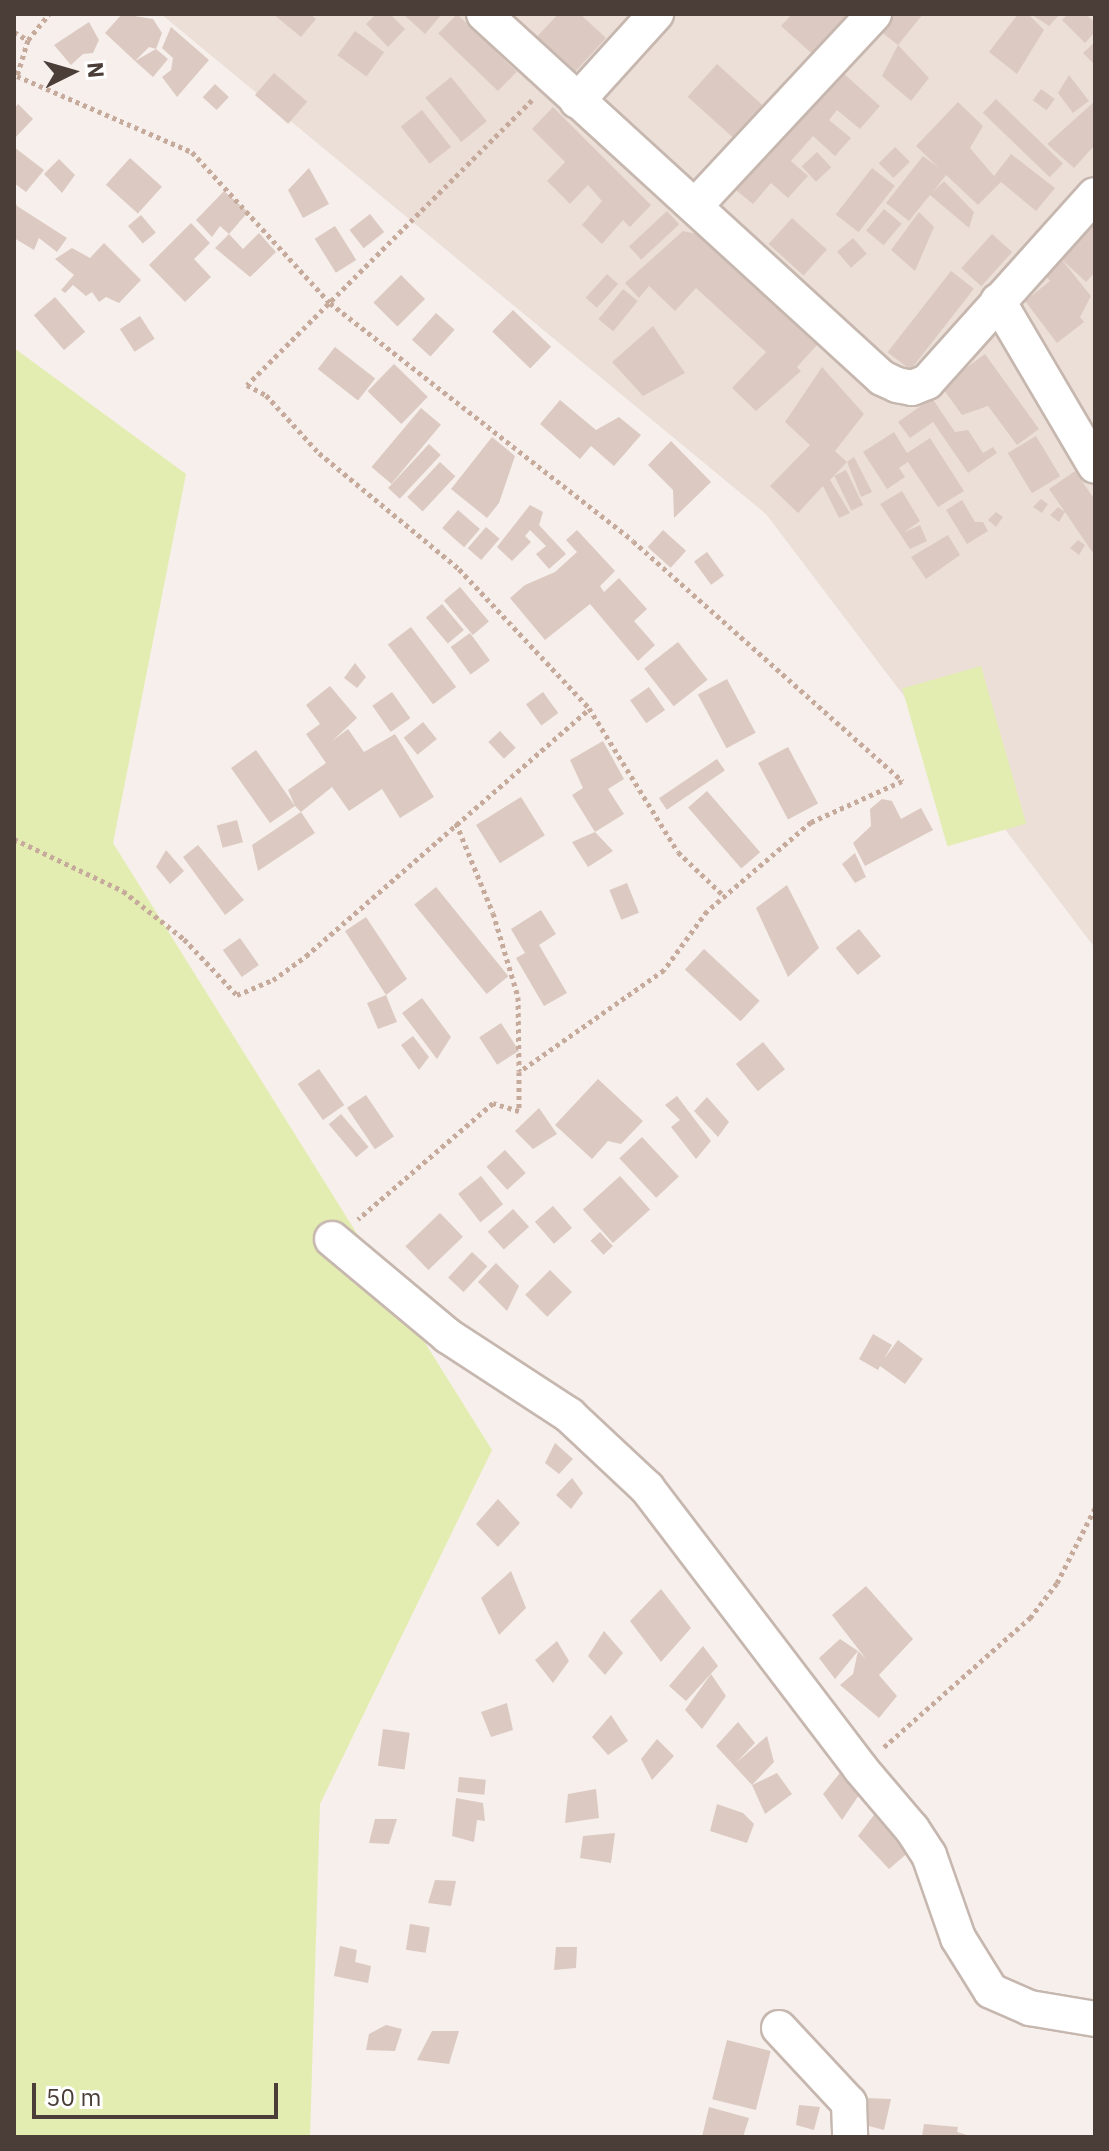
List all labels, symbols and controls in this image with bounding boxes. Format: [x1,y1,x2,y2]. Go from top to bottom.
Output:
north arrow [32,32,112,112]
text: N [81,61,112,79]
scale bar [36,2067,282,2117]
text: 50 m [46,2081,101,2113]

